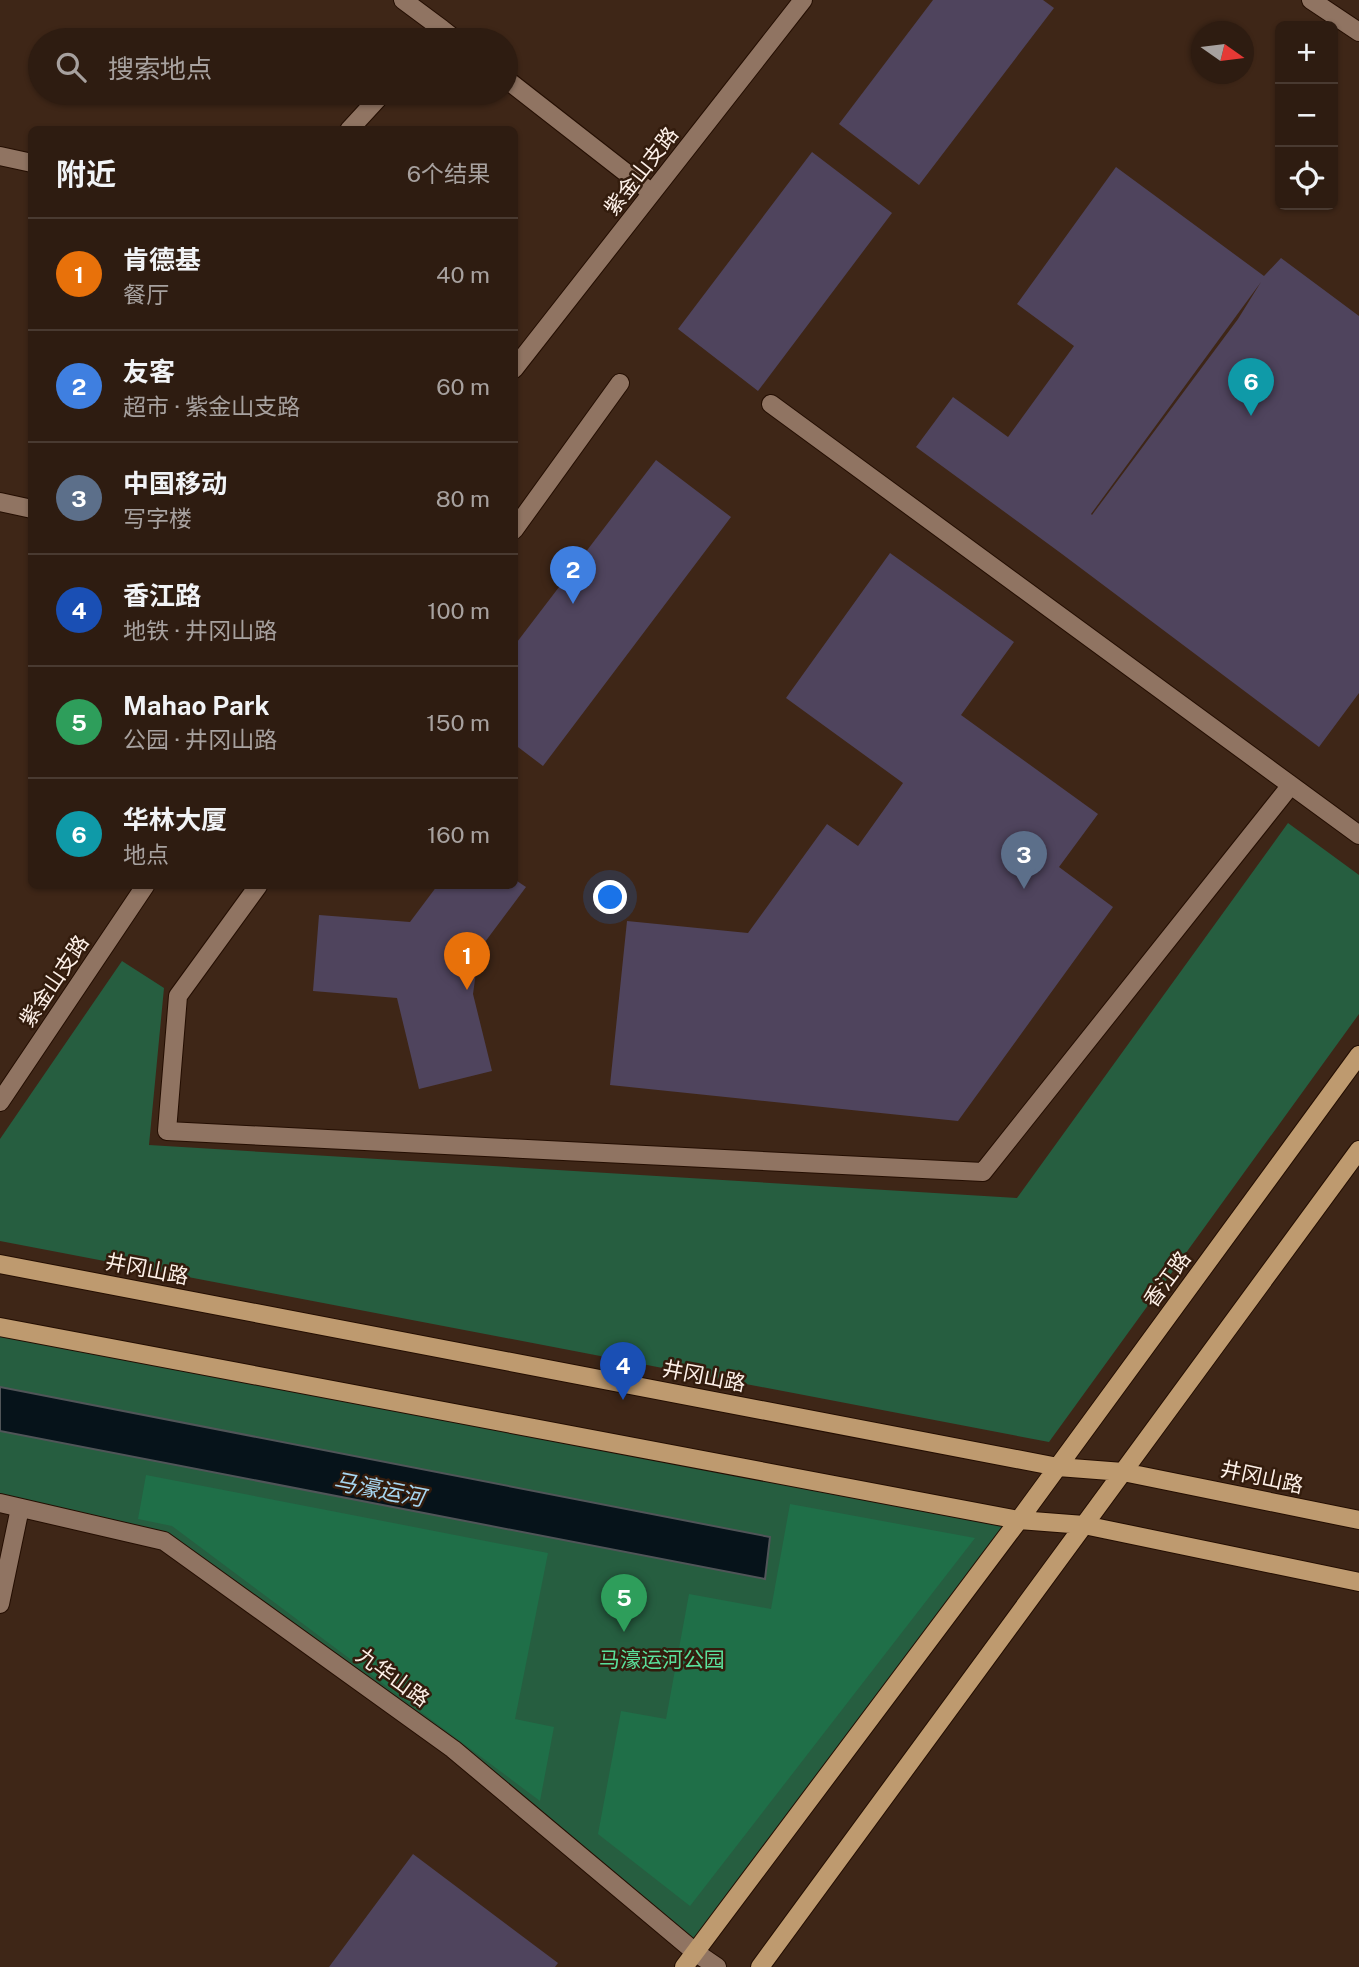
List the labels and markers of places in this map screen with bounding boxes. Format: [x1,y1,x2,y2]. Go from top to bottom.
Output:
pin: 6 [1228,358,1274,416]
pin: 2 [550,546,596,604]
pin: 3 [1001,831,1047,889]
pin: 1 [444,932,490,990]
pin: 4 [600,1342,646,1400]
pin: 5 [601,1574,647,1632]

